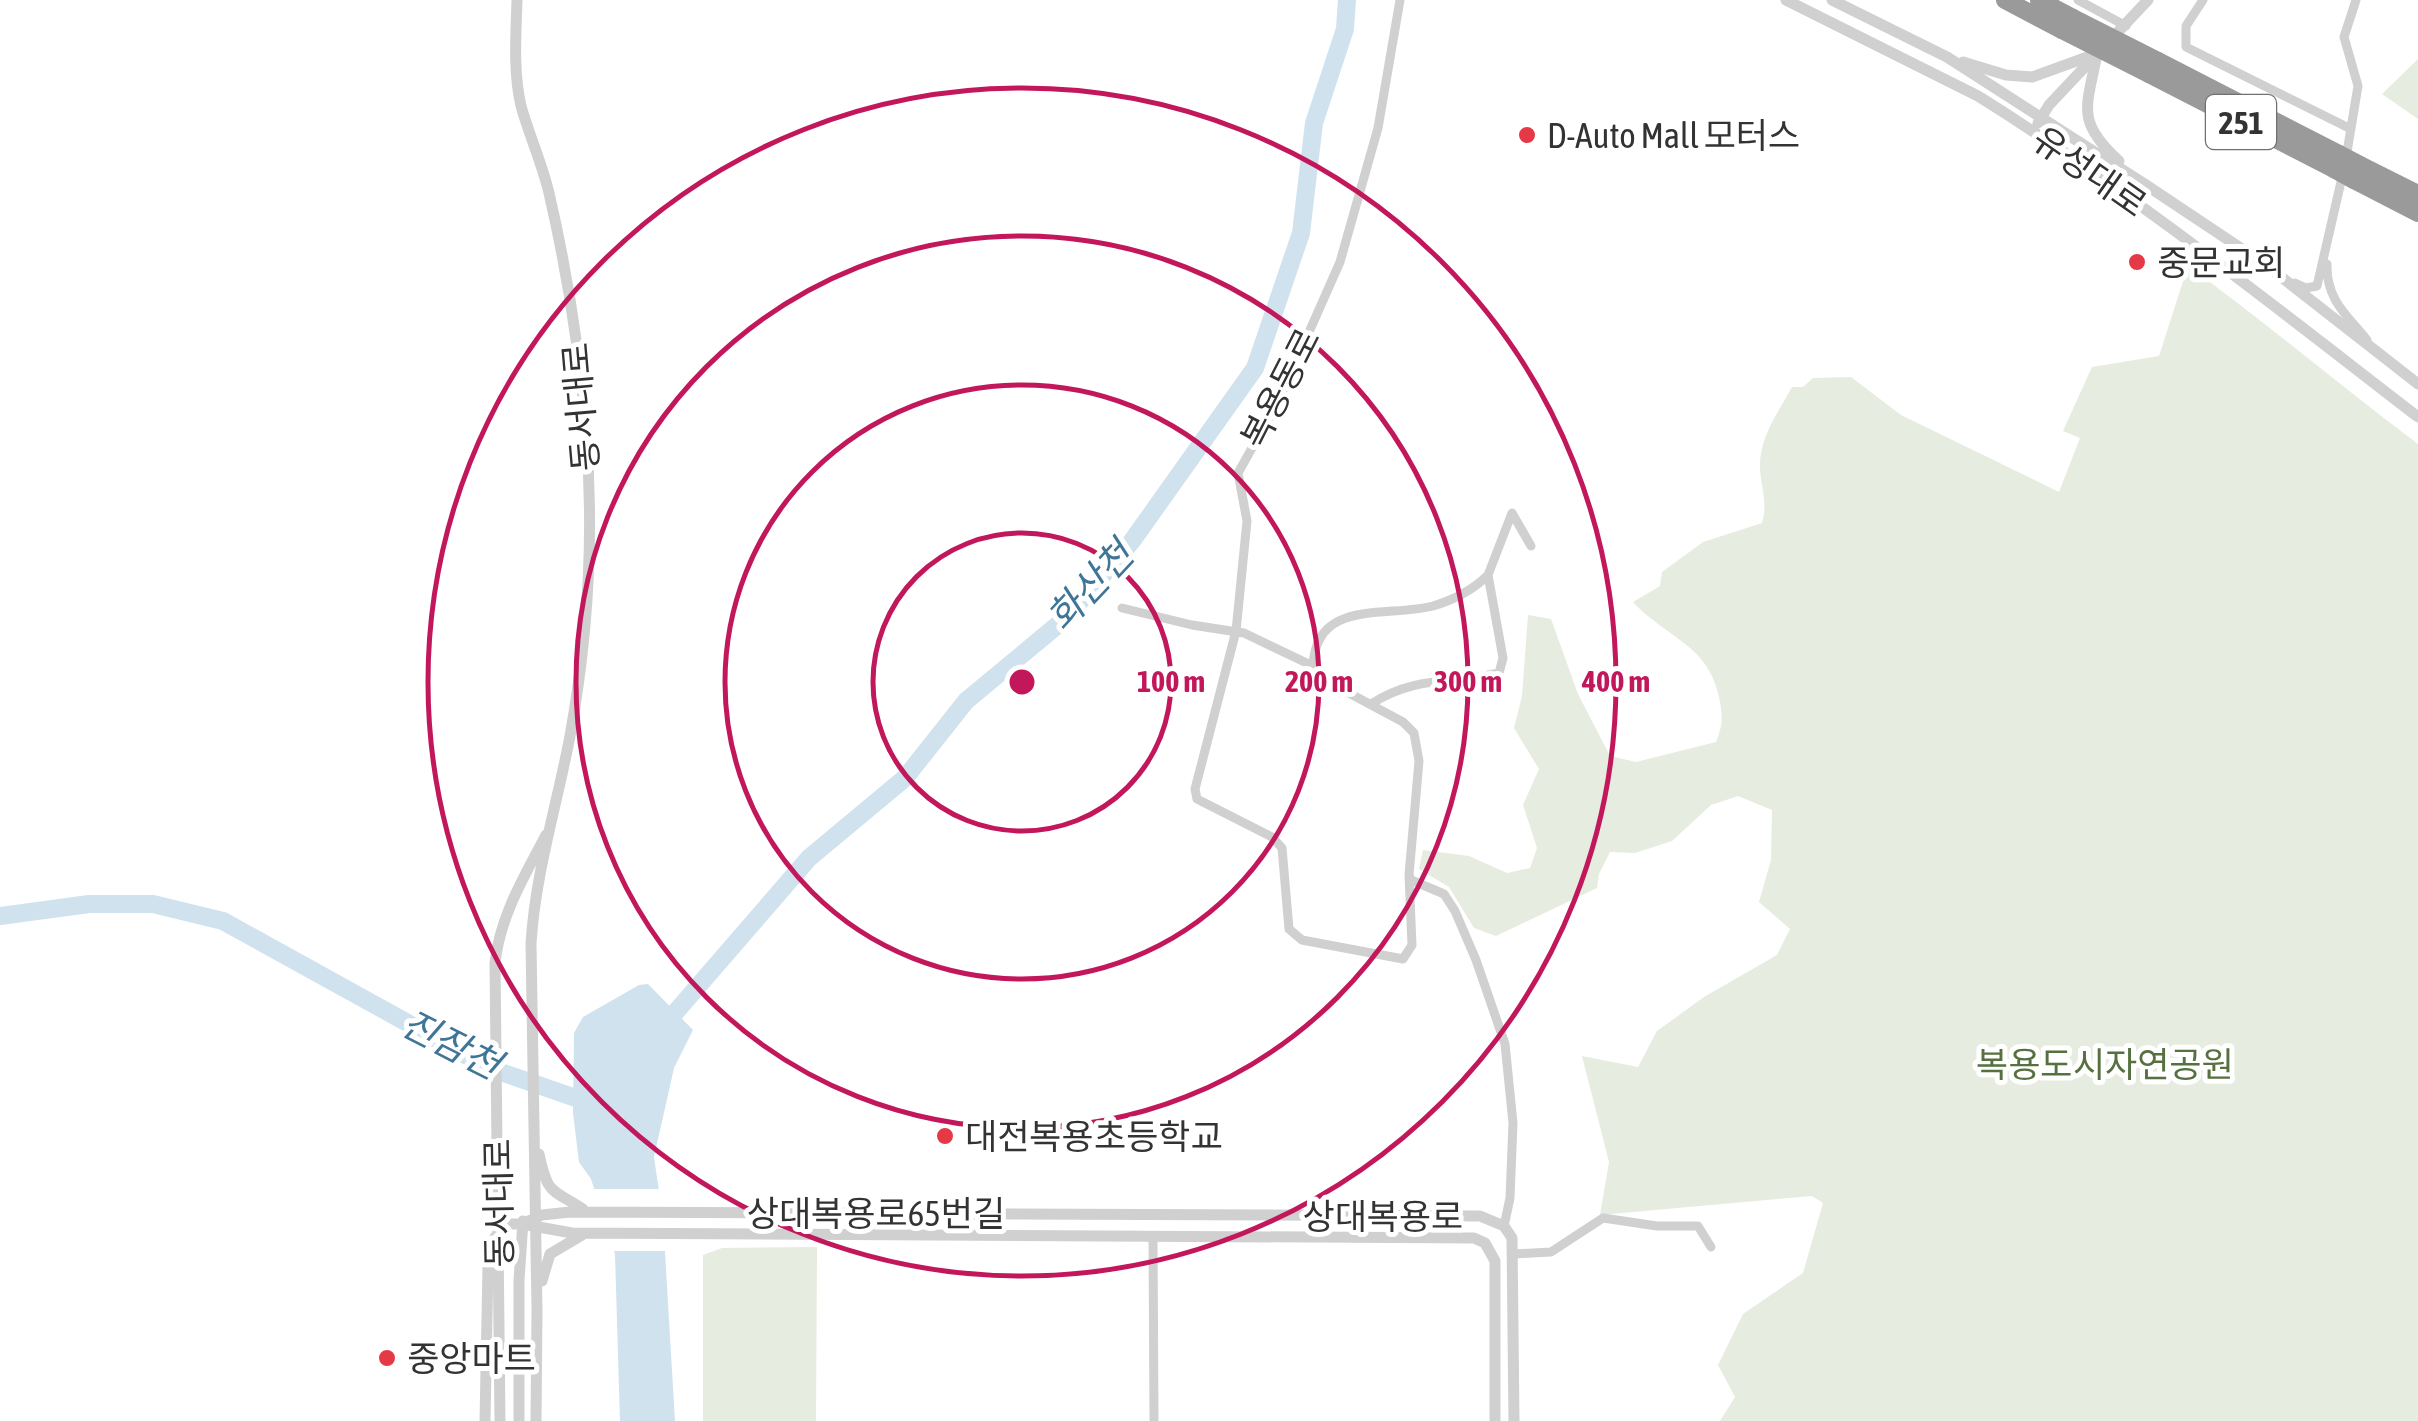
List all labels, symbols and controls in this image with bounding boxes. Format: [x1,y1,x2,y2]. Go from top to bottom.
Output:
road number: 251 [2206,95,2276,149]
place label: D-Auto Mall 모터스 [1547,115,1800,155]
street label: 유성대로 [2026,118,2154,224]
marker: D-Auto Mall 모터스 [1516,124,1538,146]
place label: 중문교회 [2157,242,2286,282]
marker: 중문교회 [2126,251,2148,273]
street label: 복용동로 [1233,322,1327,454]
street label: 동서대로 [554,341,606,473]
water label: 화산천 [1039,530,1144,639]
centre of rings [1004,664,1040,700]
text: 100 m [1137,664,1205,698]
text: 200 m [1285,664,1353,698]
text: 300 m [1434,664,1502,698]
text: 400 m [1581,664,1650,698]
water label: 진잠천 [395,1001,511,1089]
park label: 복용도시자연공원 [1976,1044,2234,1084]
place label: 대전복용초등학교 [965,1116,1223,1156]
marker: 대전복용초등학교 [934,1125,956,1147]
street label: 동서대로 [477,1138,519,1268]
street label: 상대복용로65번길 [747,1193,1005,1233]
street label: 상대복용로 [1302,1196,1464,1236]
place label: 중앙마트 [407,1338,536,1378]
marker: 중앙마트 [376,1347,398,1369]

